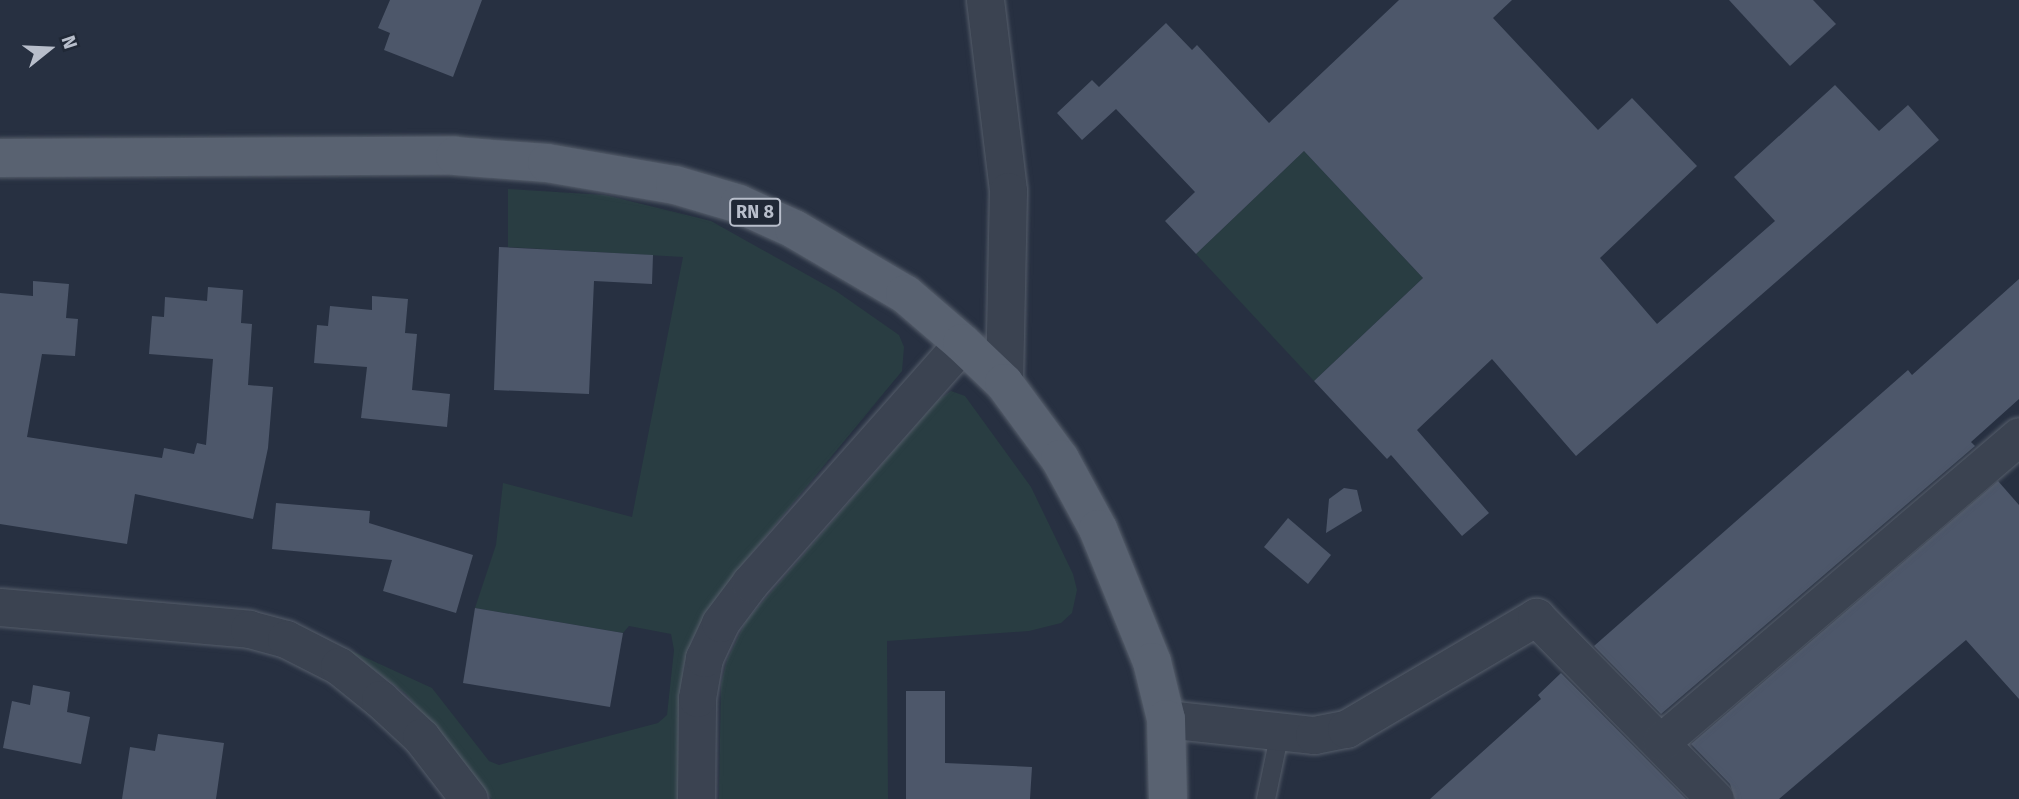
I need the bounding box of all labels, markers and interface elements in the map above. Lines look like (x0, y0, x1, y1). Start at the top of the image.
north arrow (14, 14, 84, 84)
text: N (57, 33, 82, 52)
road number: RN 8 (729, 197, 781, 226)

